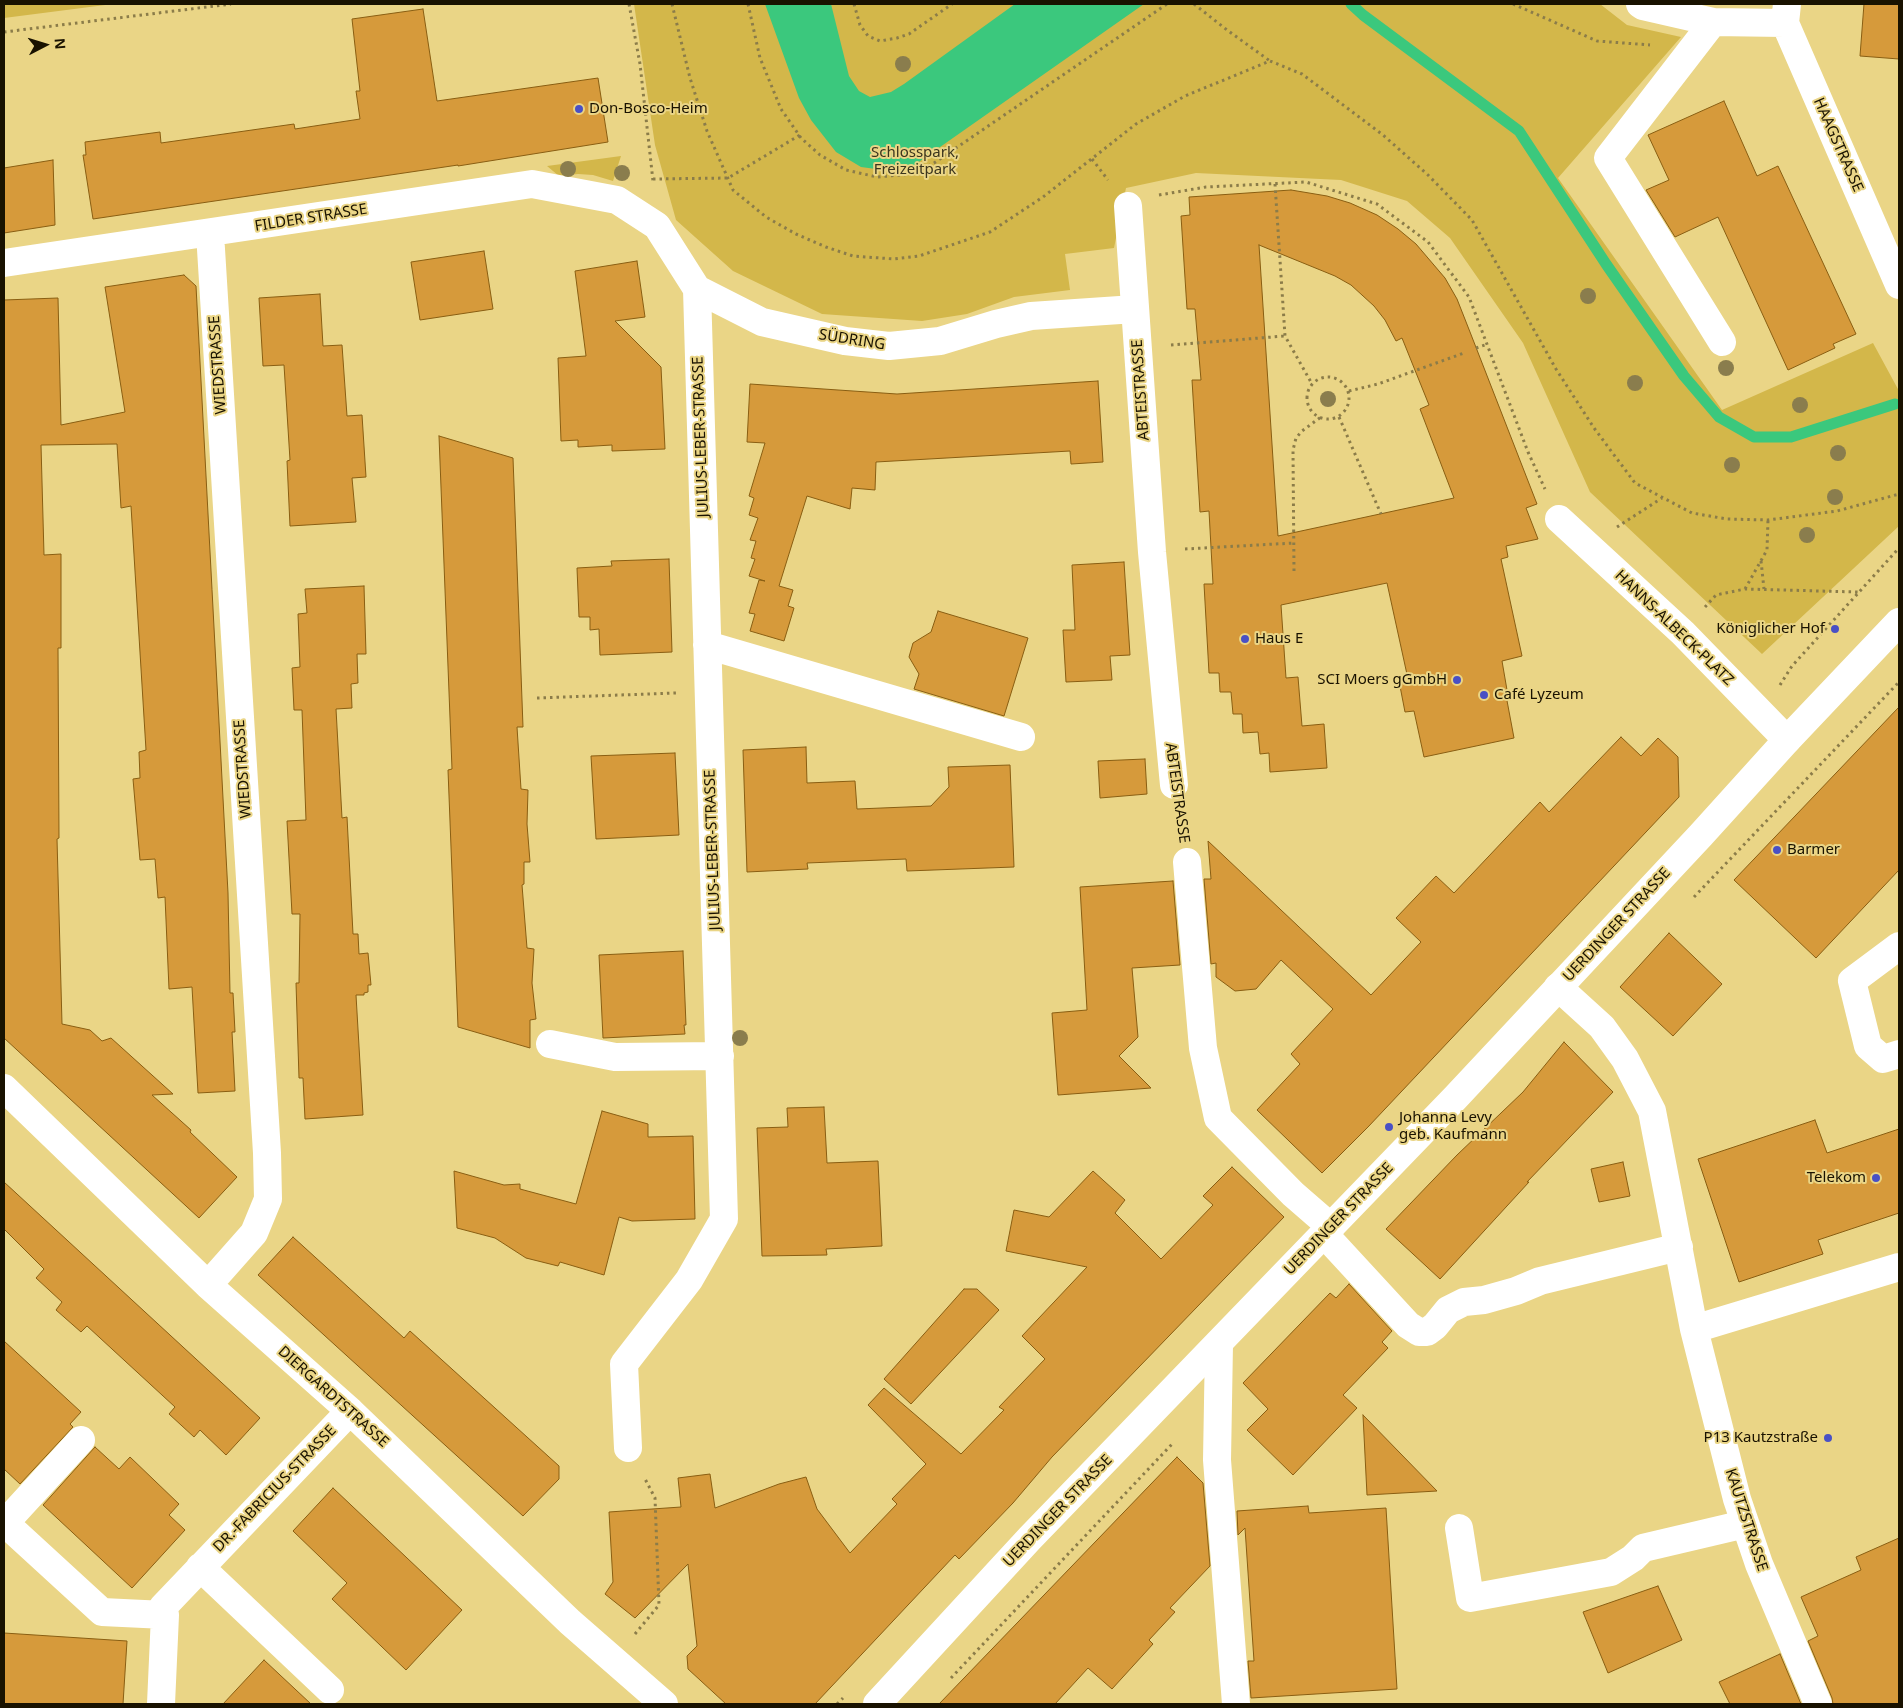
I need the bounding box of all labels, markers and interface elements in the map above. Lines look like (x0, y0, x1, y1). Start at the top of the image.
north arrow (20, 20, 70, 70)
text: N (50, 37, 70, 50)
street label: HAAGSTRASSE (1809, 95, 1867, 195)
place label: Don-Bosco-Heim (589, 100, 708, 118)
marker: Don-Bosco-Heim (573, 103, 585, 115)
park label: Schlosspark, Freizeitpark (871, 144, 959, 179)
street label: FILDER STRASSE (254, 200, 368, 236)
street label: WIEDSTRASSE (206, 315, 230, 415)
street label: SÜDRING (818, 326, 886, 354)
street label: ABTEISTRASSE (1128, 339, 1154, 441)
street label: JULIUS-LEBER-STRASSE (689, 356, 713, 518)
street label: HANNS-ALBECK-PLATZ (1611, 567, 1737, 689)
place label: Königlicher Hof (1716, 620, 1825, 638)
marker: Königlicher Hof (1829, 623, 1841, 635)
place label: Haus E (1255, 630, 1303, 648)
marker: Haus E (1239, 633, 1251, 645)
place label: SCI Moers gGmbH (1317, 671, 1447, 689)
marker: SCI Moers gGmbH (1451, 674, 1463, 686)
place label: Café Lyzeum (1494, 686, 1584, 704)
marker: Café Lyzeum (1478, 689, 1490, 701)
street label: WIEDSTRASSE (231, 719, 255, 819)
street label: ABTEISTRASSE (1161, 742, 1193, 844)
street label: JULIUS-LEBER-STRASSE (701, 769, 725, 931)
place label: Barmer (1787, 841, 1840, 859)
marker: Barmer (1771, 844, 1783, 856)
street label: UERDINGER STRASSE (1560, 864, 1674, 986)
place label: Johanna Levy geb. Kaufmann (1399, 1109, 1507, 1144)
marker: Johanna Levy geb. Kaufmann (1383, 1121, 1395, 1133)
street label: UERDINGER STRASSE (1281, 1159, 1397, 1279)
place label: Telekom (1807, 1169, 1866, 1187)
marker: Telekom (1870, 1172, 1882, 1184)
street label: DIERGARDTSTRASSE (274, 1343, 392, 1451)
street label: DR.-FABRICIUS-STRASSE (210, 1422, 340, 1556)
place label: P13 Kautzstraße (1704, 1429, 1818, 1447)
marker: P13 Kautzstraße (1822, 1432, 1834, 1444)
street label: UERDINGER STRASSE (1000, 1451, 1116, 1571)
street label: KAUTZSTRASSE (1721, 1466, 1771, 1574)

